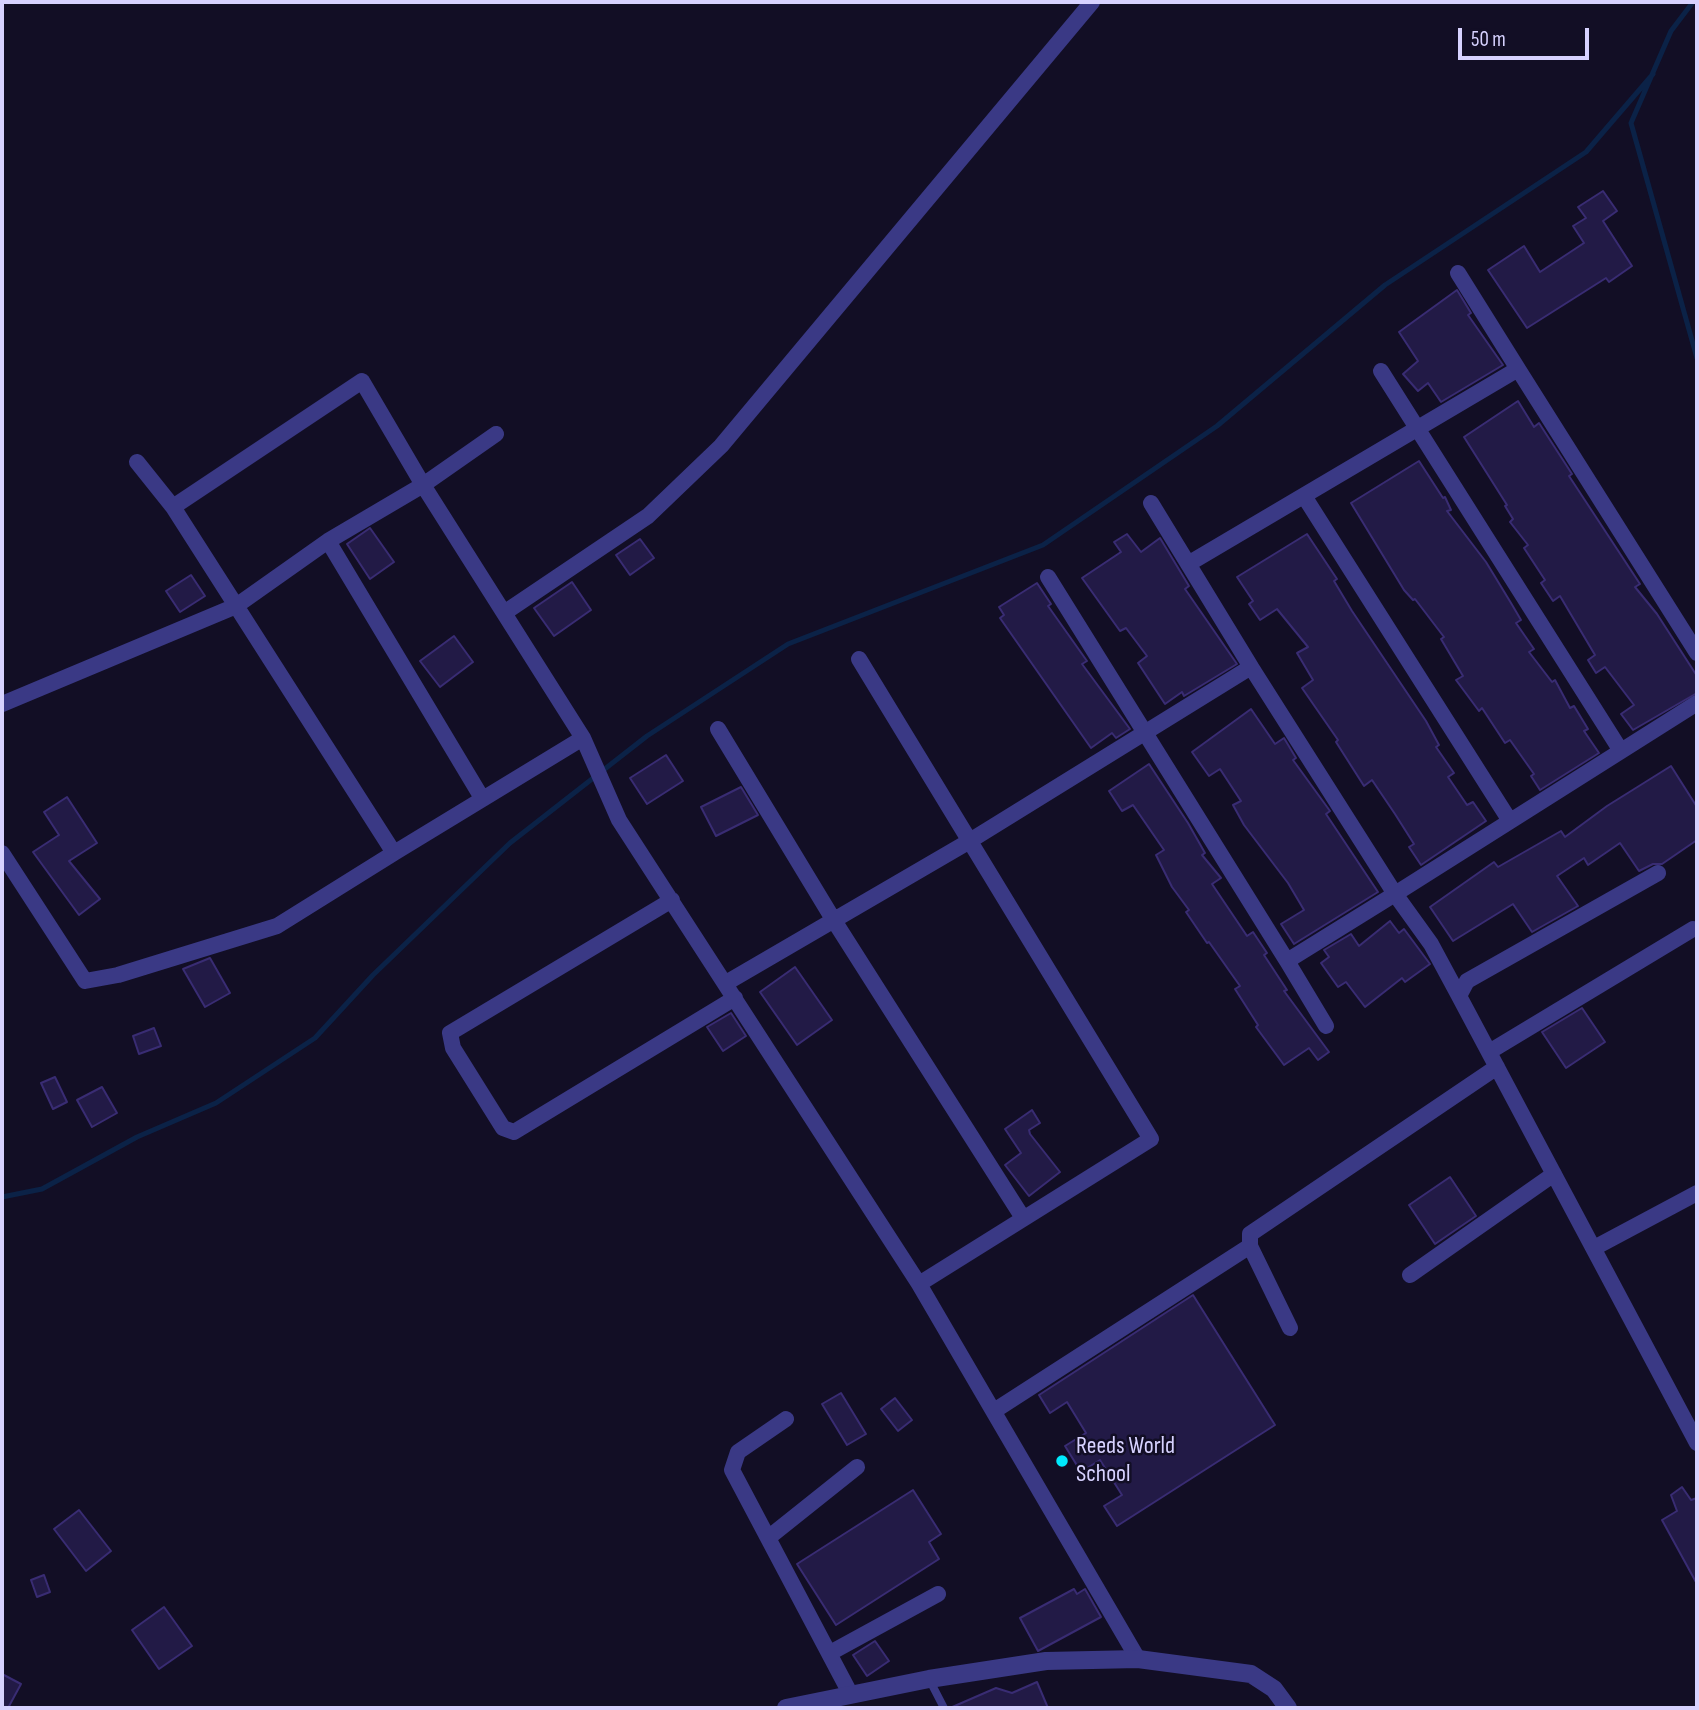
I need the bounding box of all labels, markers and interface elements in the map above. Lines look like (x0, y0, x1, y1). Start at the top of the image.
scale bar (1461, 14, 1592, 58)
text: 50 m (1471, 27, 1506, 52)
place label: Reeds World School (1076, 1433, 1175, 1489)
marker: Reeds World School (1054, 1453, 1070, 1469)

